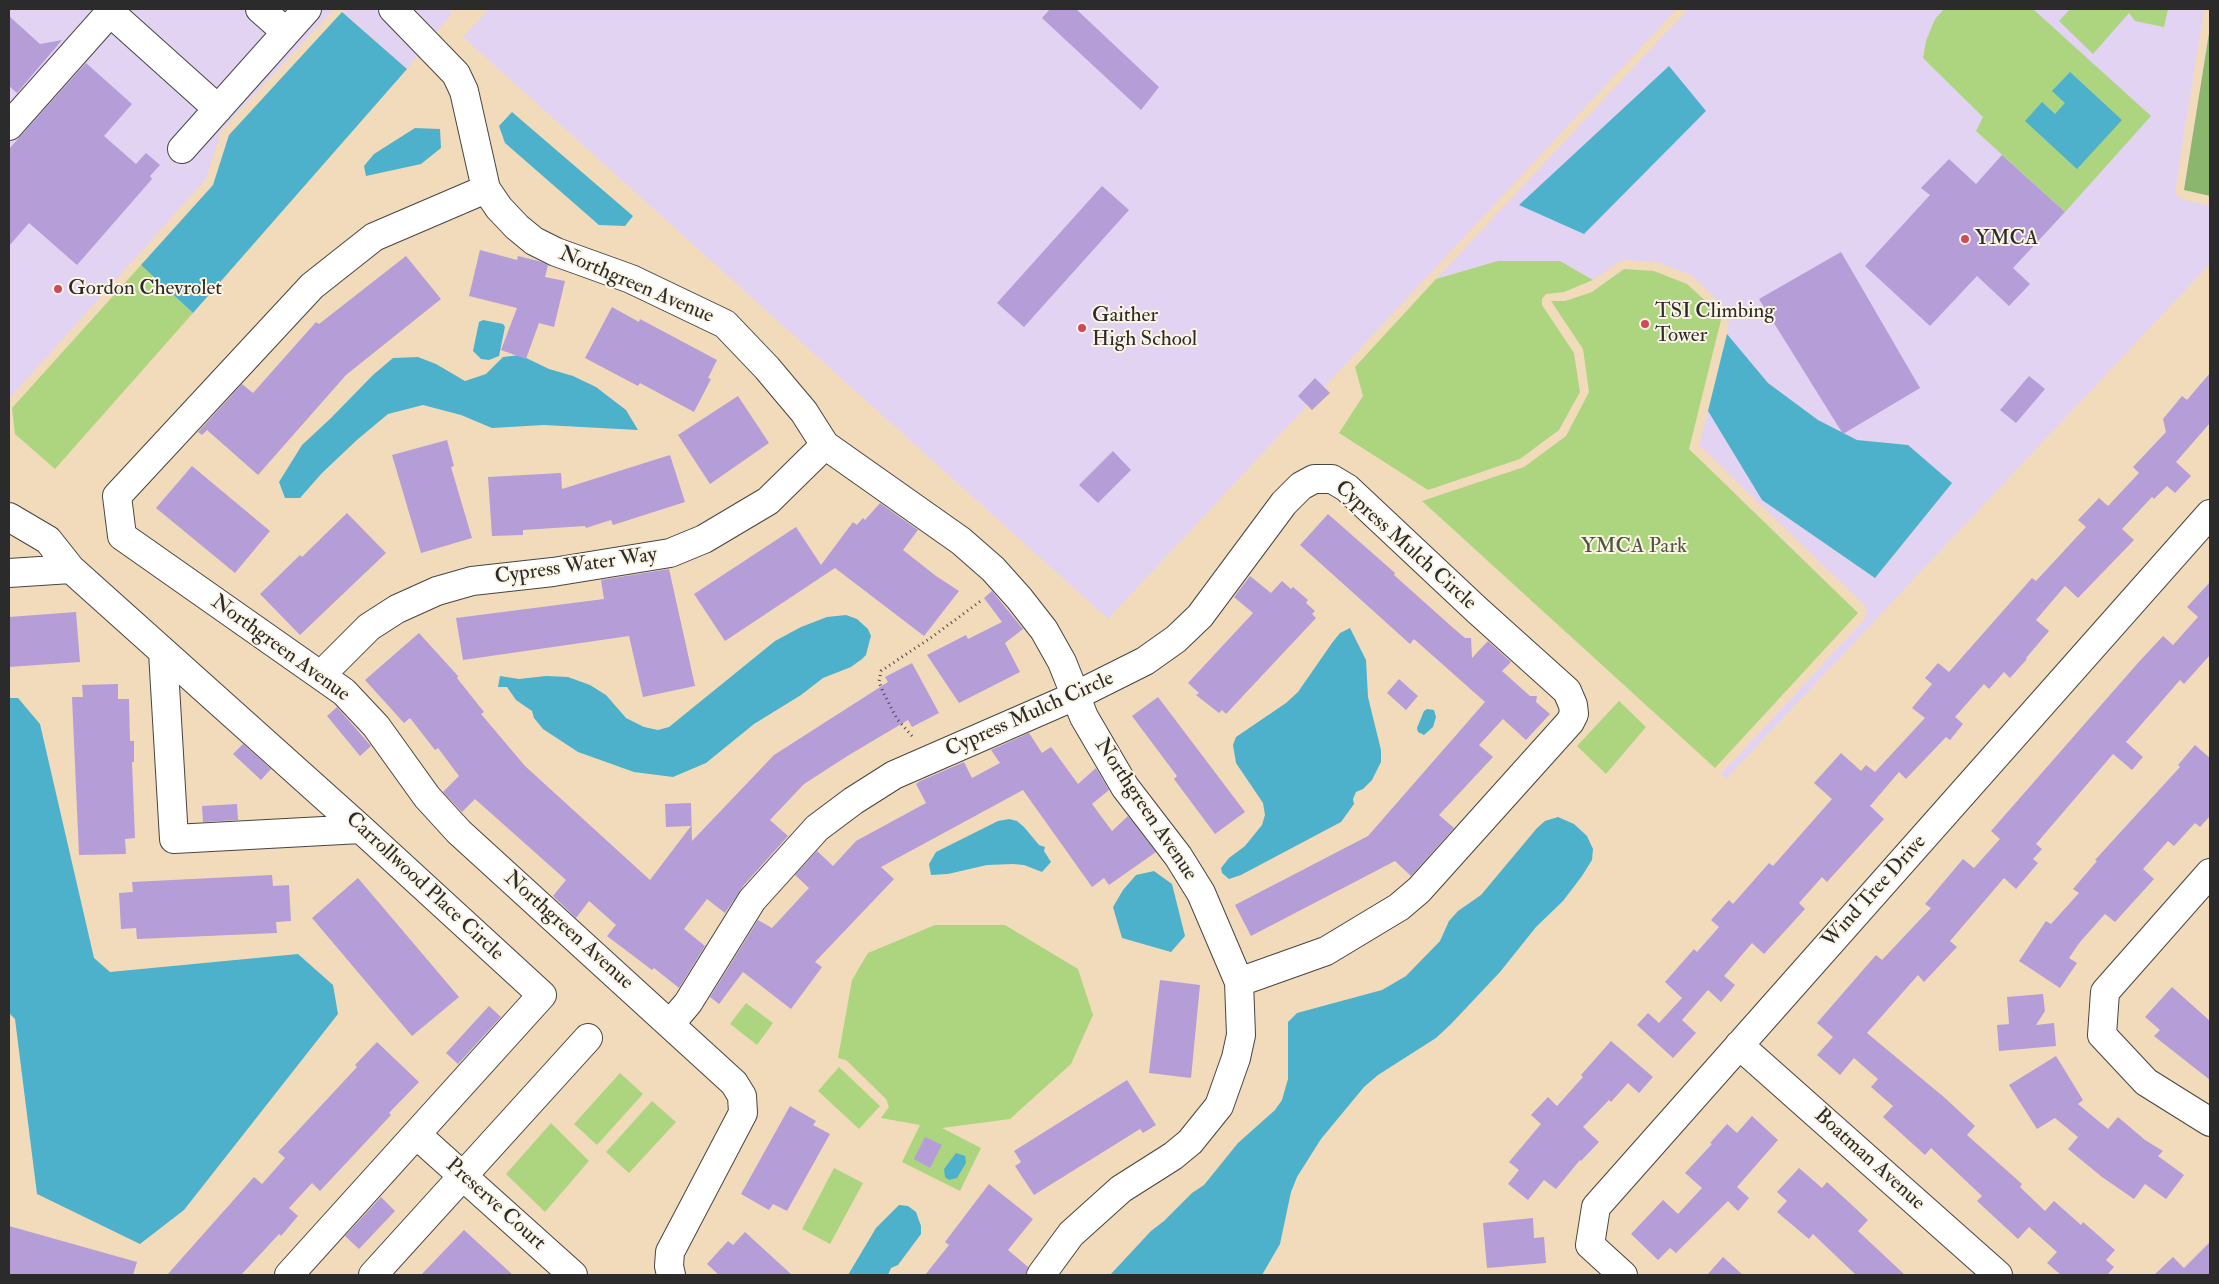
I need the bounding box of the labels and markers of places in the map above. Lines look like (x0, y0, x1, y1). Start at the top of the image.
place label: YMCA (1975, 226, 2038, 252)
marker: YMCA (1959, 233, 1971, 245)
place label: Gordon Chevrolet (68, 276, 222, 302)
marker: Gordon Chevrolet (52, 283, 64, 295)
place label: TSI Climbing Tower (1655, 299, 1775, 349)
place label: Gaither High School (1092, 303, 1197, 353)
marker: TSI Climbing Tower (1639, 318, 1651, 330)
marker: Gaither High School (1076, 322, 1088, 334)

